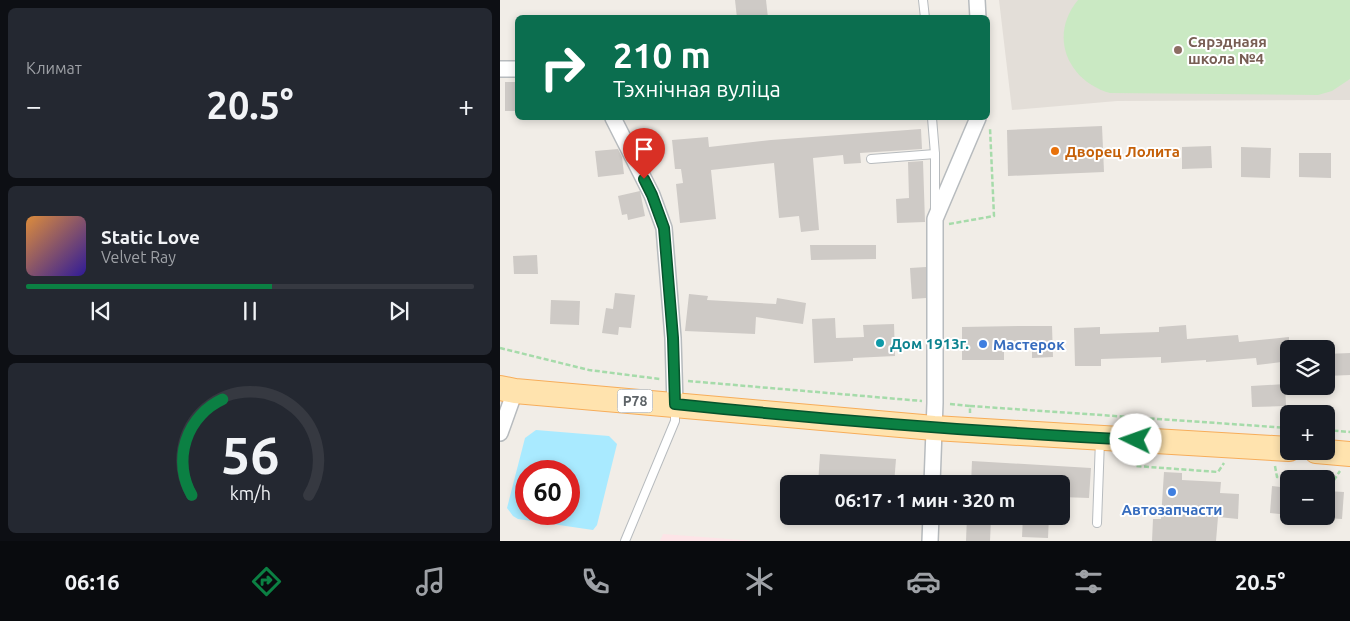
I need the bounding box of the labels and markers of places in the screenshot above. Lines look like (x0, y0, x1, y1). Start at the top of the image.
place label: Сярэднаяя школа №4 (1188, 33, 1267, 67)
marker: Сярэднаяя школа №4 (1172, 44, 1184, 56)
pin (623, 128, 665, 179)
place label: Дворец Лолита (1065, 143, 1180, 160)
marker: Дворец Лолита (1049, 145, 1061, 157)
place label: Дом 1913г. (890, 335, 969, 352)
place label: Мастерок (993, 336, 1065, 353)
marker: Дом 1913г. (874, 337, 886, 349)
marker: Мастерок (977, 338, 989, 350)
marker: Автозапчасти (1166, 486, 1178, 498)
place label: Автозапчасти (1122, 501, 1222, 518)

